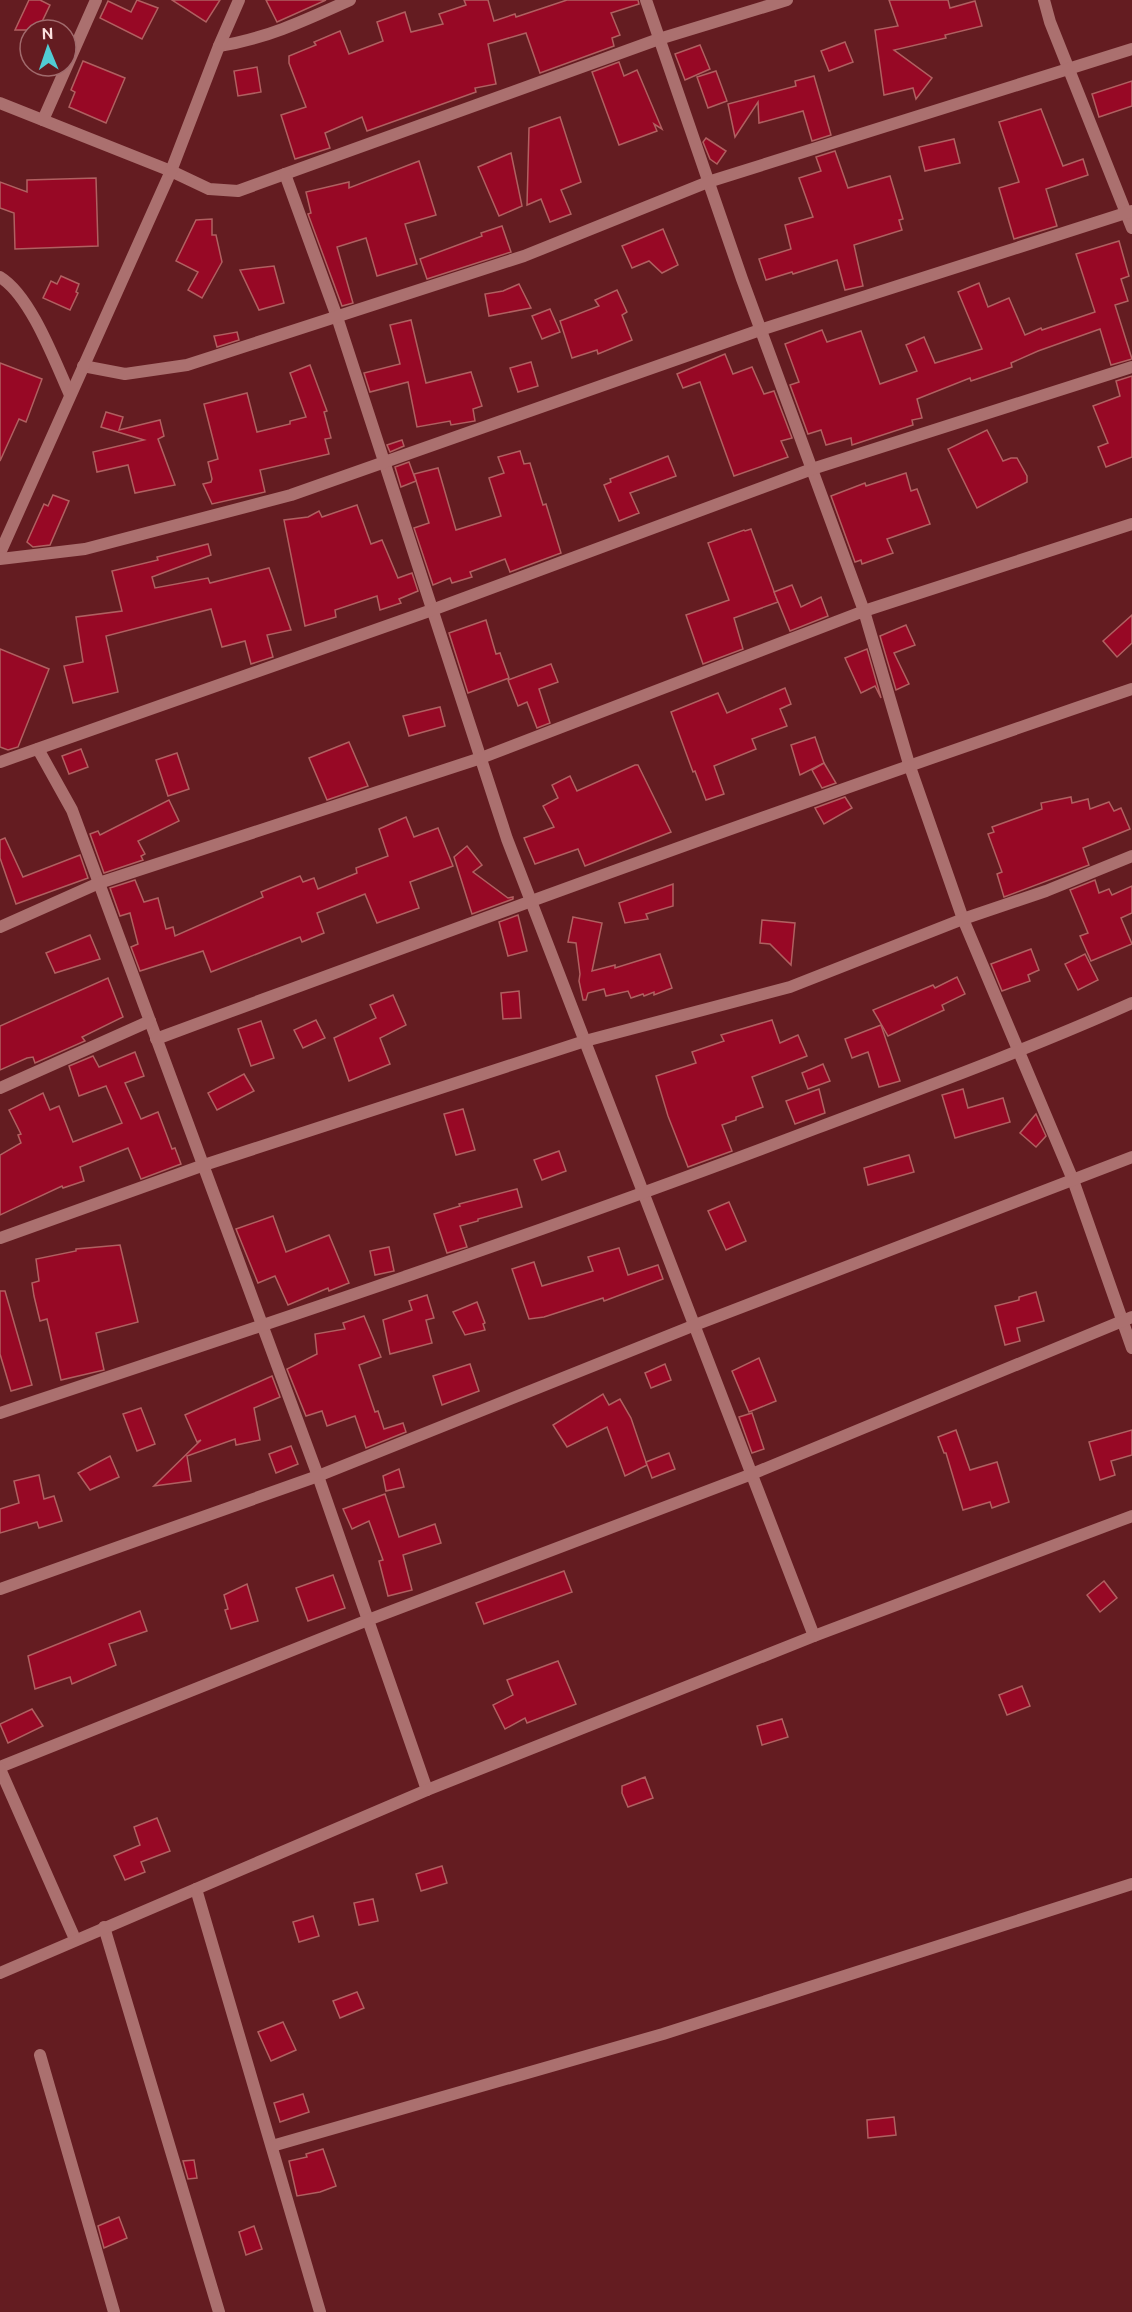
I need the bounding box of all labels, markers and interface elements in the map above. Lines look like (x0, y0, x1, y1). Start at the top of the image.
north arrow (18, 18, 78, 78)
text: N (41, 24, 54, 42)

